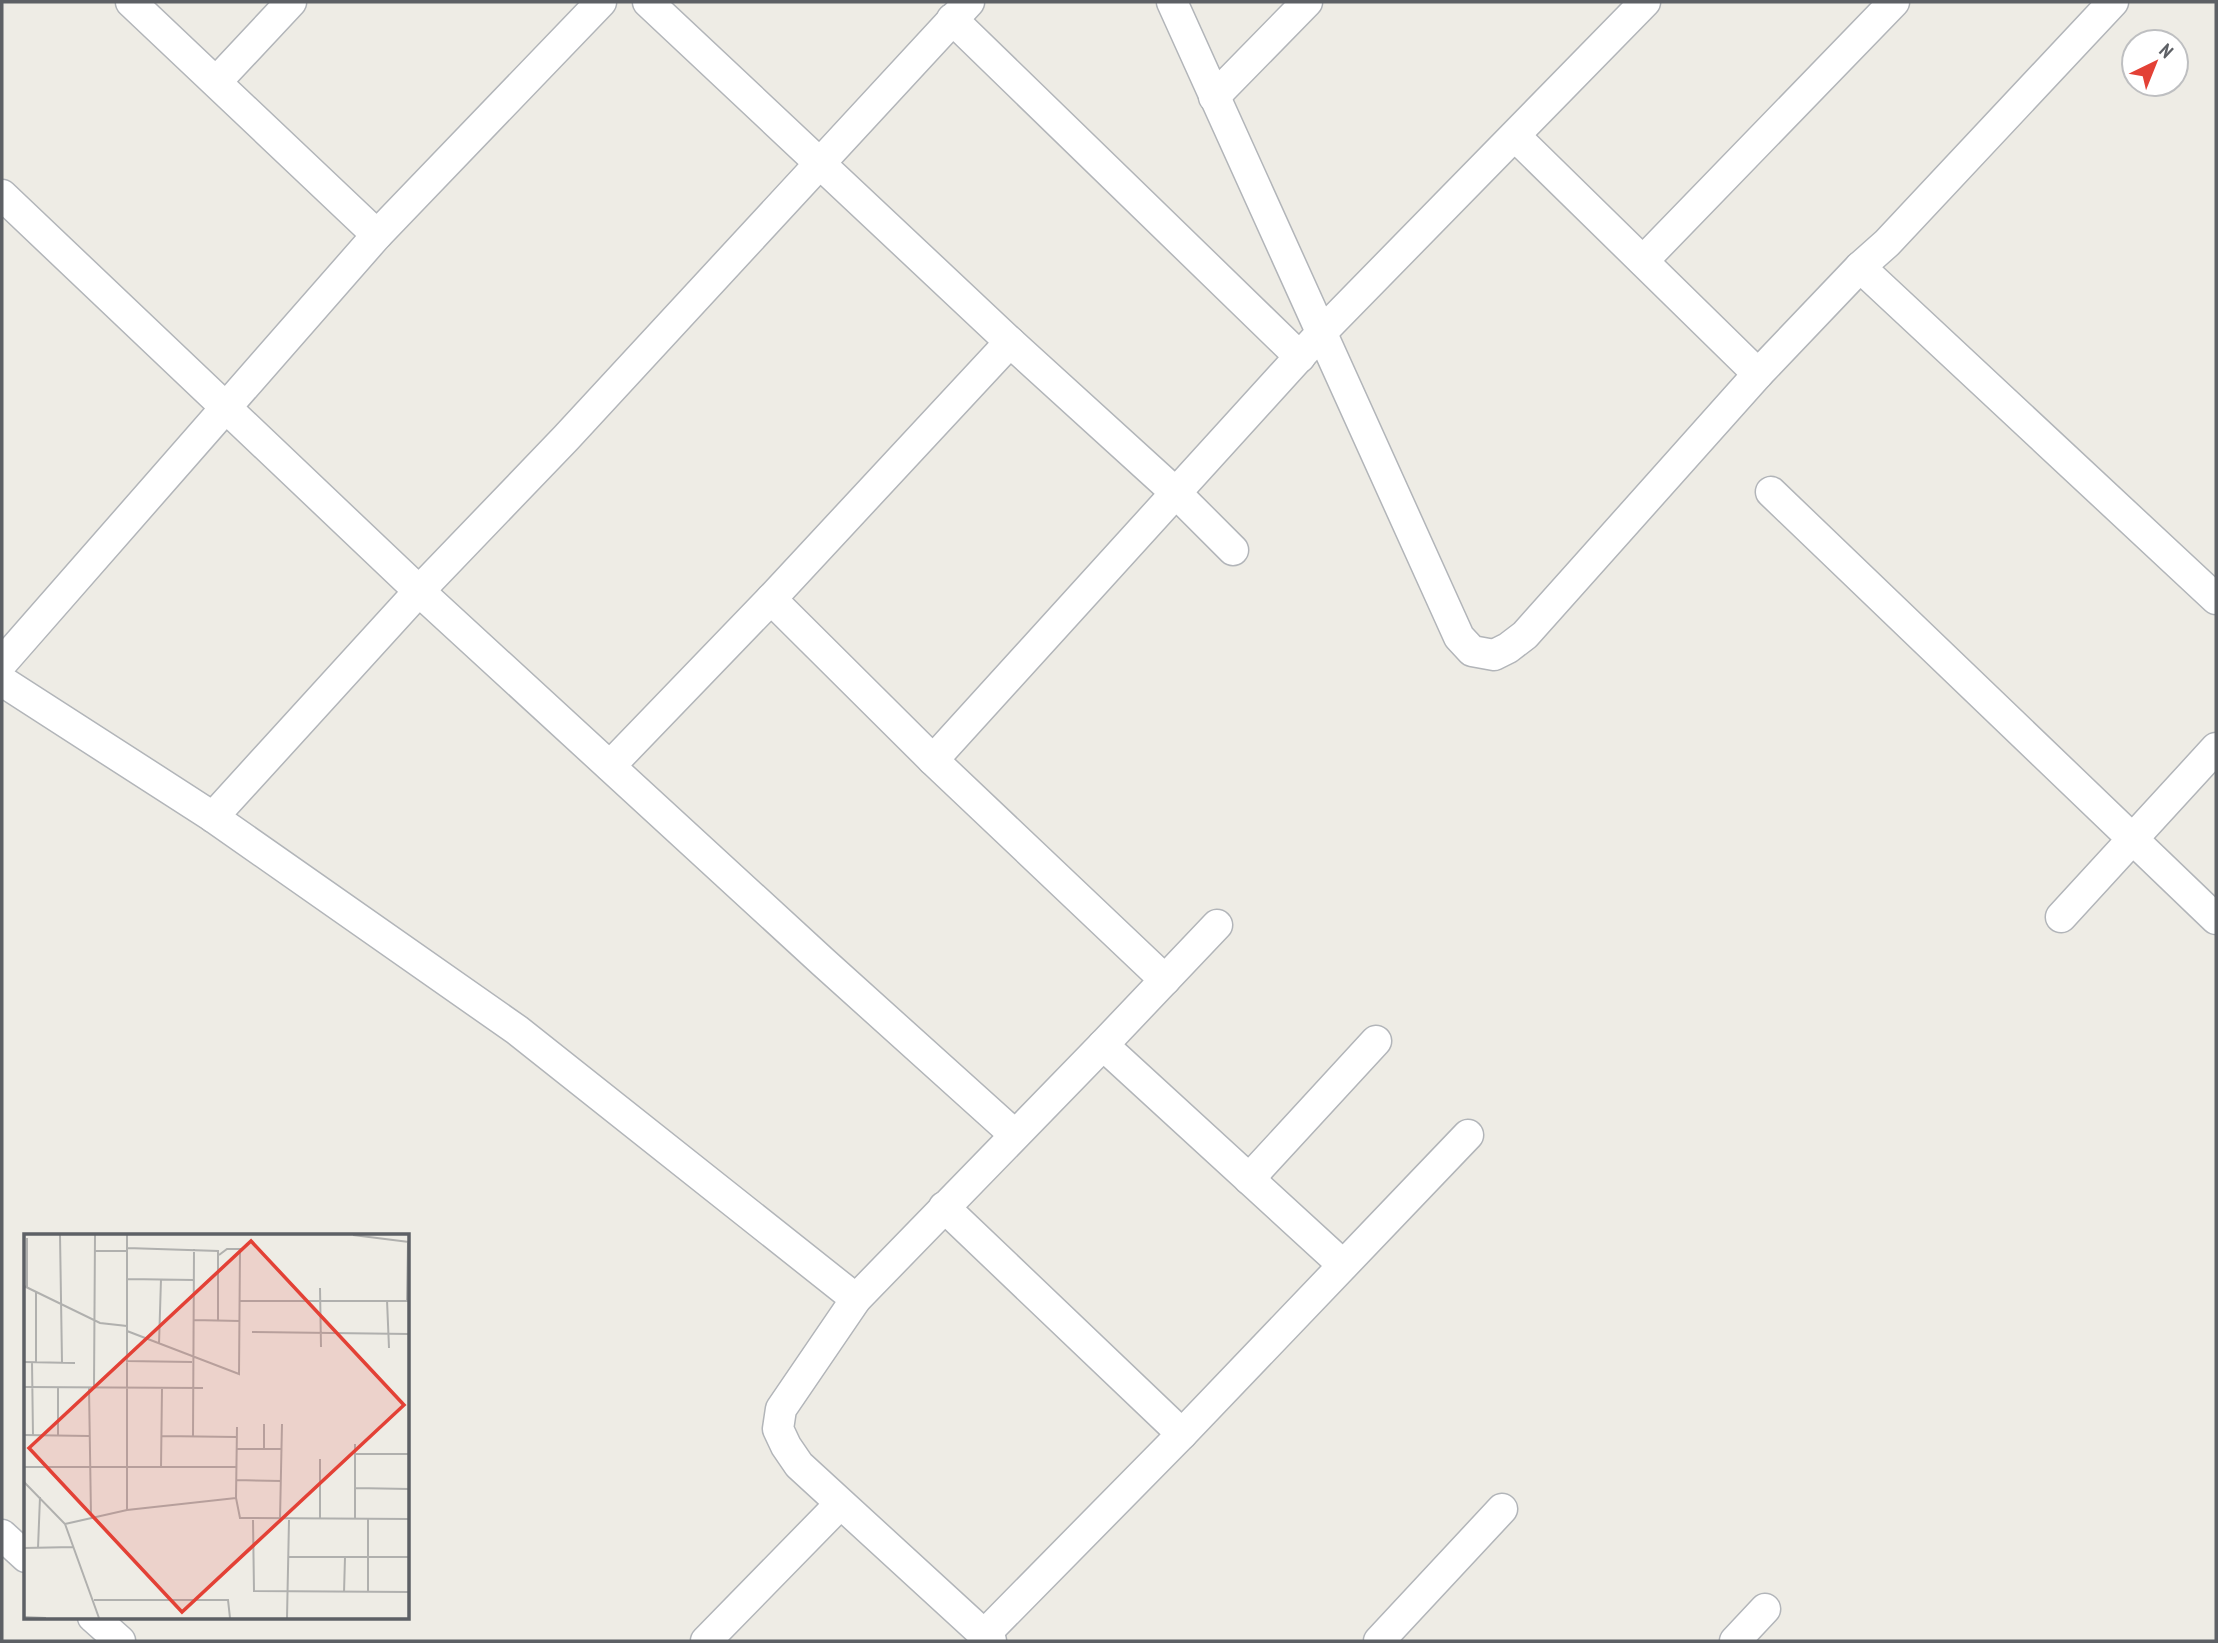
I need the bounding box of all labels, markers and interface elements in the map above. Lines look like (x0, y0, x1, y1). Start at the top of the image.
north arrow (2120, 28, 2190, 98)
text: N (2155, 38, 2179, 63)
inset map (24, 1234, 410, 1618)

